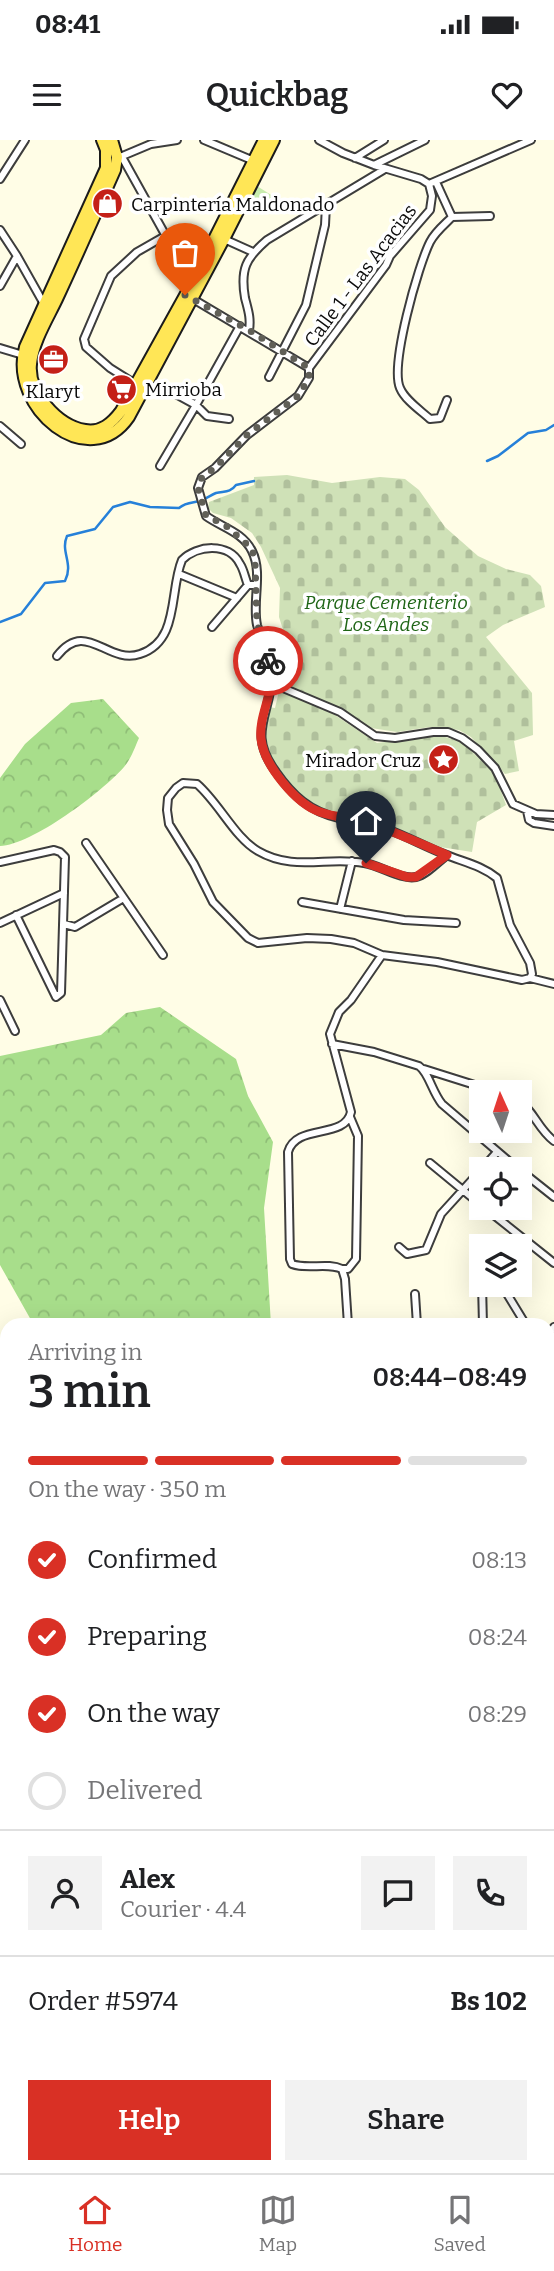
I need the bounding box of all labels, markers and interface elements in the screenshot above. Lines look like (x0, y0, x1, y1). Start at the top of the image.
text: 08:41 (35, 9, 100, 40)
icon: menu (28, 76, 66, 114)
text: Quickbag (206, 76, 348, 114)
icon: heart (488, 76, 526, 114)
shop icon: Carpintería Maldonado (91, 187, 125, 221)
place label: Carpintería Maldonado (131, 193, 335, 216)
street label: Calle 1 - Las Acacias (299, 200, 421, 351)
pin (155, 223, 215, 295)
icon: bag (166, 234, 204, 272)
office icon: Klaryt (36, 343, 70, 377)
supermarket icon: Mirrioba (105, 372, 139, 406)
place label: Mirrioba (145, 378, 222, 401)
place label: Klaryt (26, 380, 81, 403)
park label: Parque Cementerio Los Andes (304, 591, 468, 636)
courier (233, 626, 303, 696)
icon: bike (249, 642, 287, 680)
place icon: Mirador Cruz (427, 743, 461, 777)
place label: Mirador Cruz (305, 749, 421, 772)
pin (336, 791, 396, 863)
icon: home (347, 802, 385, 840)
north arrow (469, 1080, 532, 1143)
map controls (469, 1080, 532, 1297)
button: locate (469, 1157, 532, 1220)
button: layers (469, 1234, 532, 1297)
text: Arriving in (28, 1338, 142, 1366)
text: 08:44–08:49 (372, 1362, 527, 1393)
text: 3 min (28, 1364, 151, 1419)
text: On the way · 350 m (28, 1475, 226, 1503)
icon: check (28, 1541, 66, 1579)
text: Confirmed (87, 1544, 217, 1575)
text: 08:13 (471, 1546, 527, 1574)
icon: check (28, 1618, 66, 1656)
text: Preparing (87, 1621, 207, 1652)
text: 08:24 (468, 1623, 527, 1651)
icon: check (28, 1695, 66, 1733)
text: On the way (87, 1698, 220, 1729)
text: 08:29 (468, 1700, 527, 1728)
text: Delivered (87, 1775, 202, 1806)
button: person (28, 1856, 102, 1930)
button: chat (361, 1856, 435, 1930)
button: phone (453, 1856, 527, 1930)
text: Alex (120, 1864, 175, 1895)
text: Courier · 4.4 (120, 1895, 246, 1923)
text: Order #5974 (28, 1986, 178, 2017)
text: Bs 102 (450, 1986, 527, 2017)
button: Help (28, 2080, 271, 2160)
button: Share (285, 2080, 527, 2160)
tab: Home (68, 2191, 122, 2256)
tab: Map (259, 2191, 297, 2256)
tab: Saved (434, 2191, 486, 2256)

